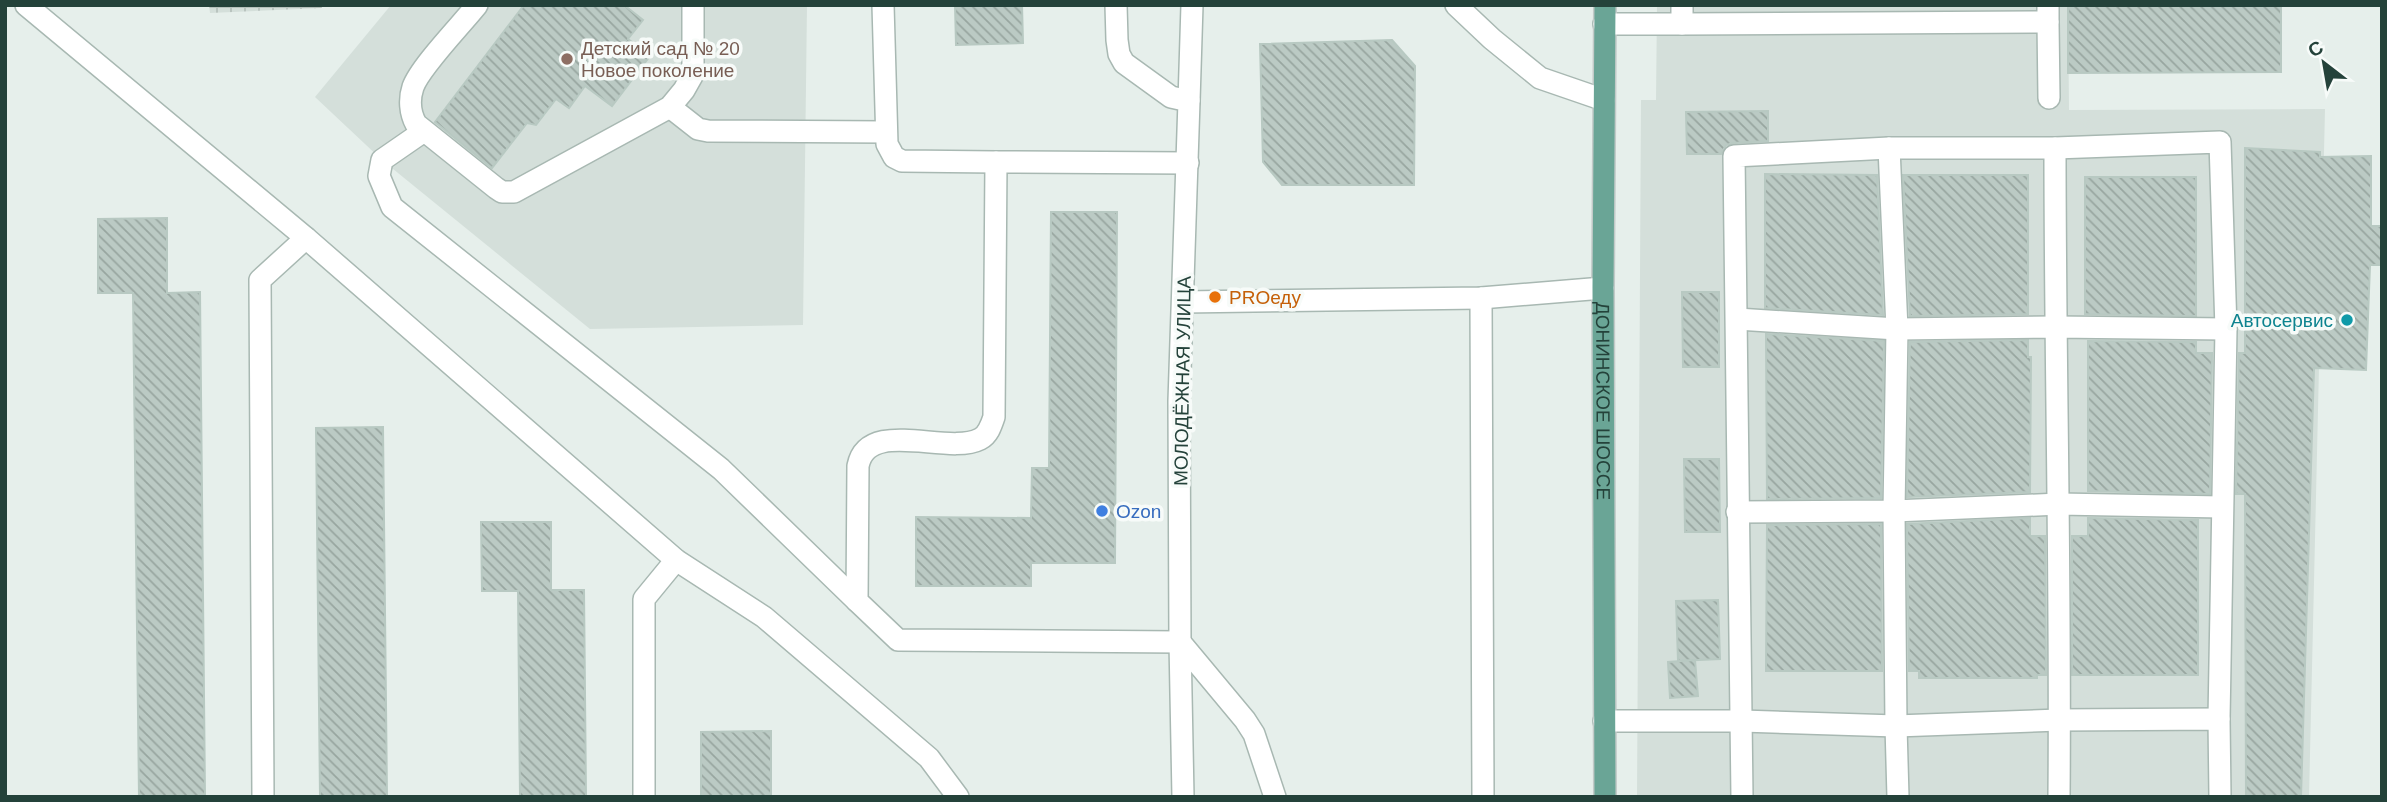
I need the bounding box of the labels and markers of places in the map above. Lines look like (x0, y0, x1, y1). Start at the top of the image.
place label: Детский сад № 20 Новое поколение (581, 38, 740, 81)
marker: Детский сад № 20 Новое поколение (559, 51, 575, 67)
place label: PROеду (1229, 287, 1301, 308)
marker: PROеду (1207, 289, 1223, 305)
place label: Автосервис (2231, 310, 2333, 331)
marker: Автосервис (2339, 312, 2355, 328)
place label: Ozon (1116, 501, 1161, 522)
marker: Ozon (1094, 503, 1110, 519)

